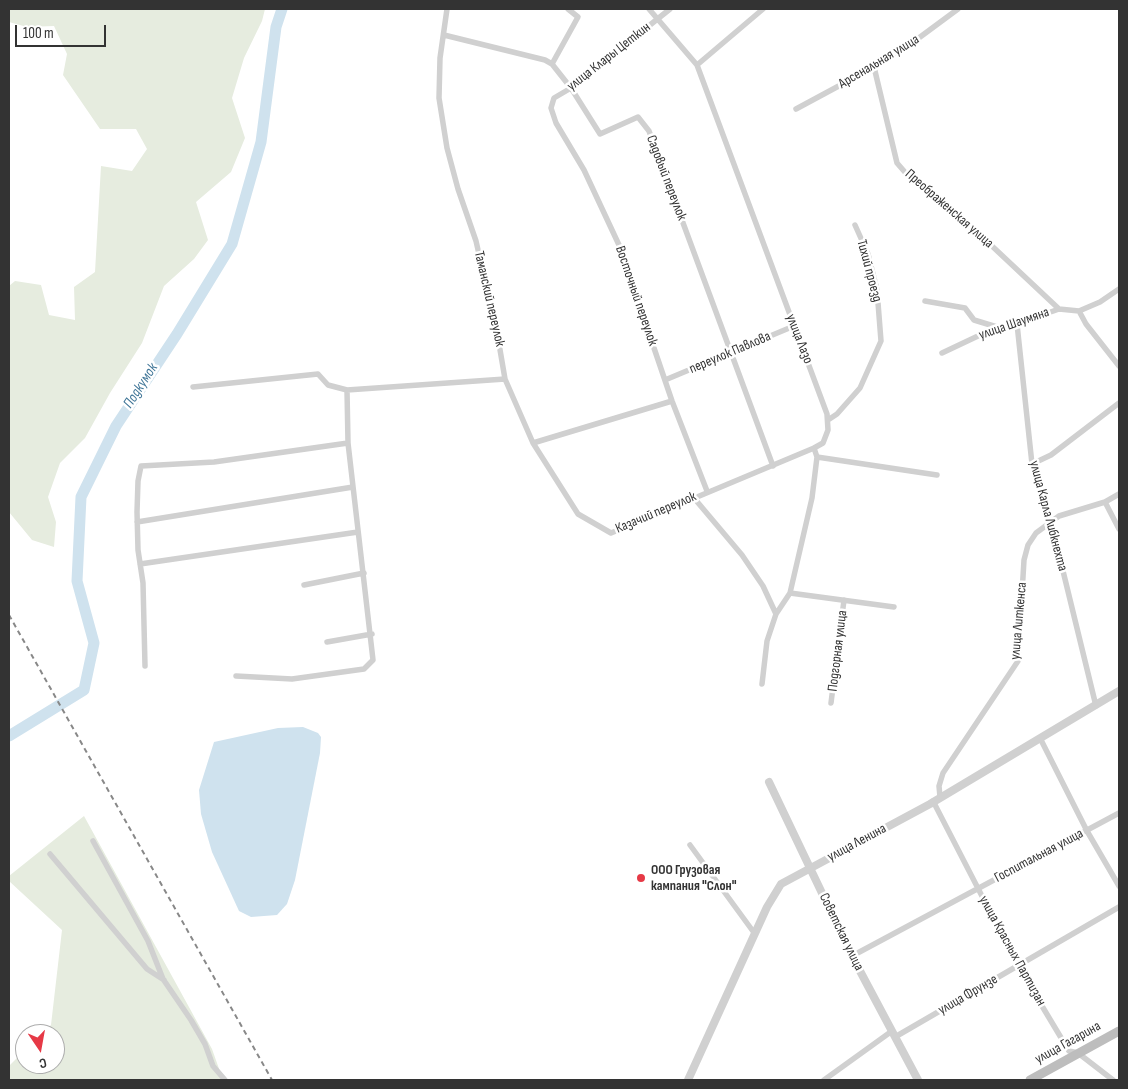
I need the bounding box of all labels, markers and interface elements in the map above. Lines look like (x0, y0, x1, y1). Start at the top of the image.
scale bar (18, 15, 109, 47)
street label: улица Клары Цеткин (564, 19, 654, 95)
text: 100 m (23, 24, 54, 43)
street label: Арсенальная улица (836, 31, 922, 93)
street label: Садовый переулок (642, 133, 690, 223)
street label: Преображенская улица (901, 166, 997, 252)
street label: Тихий проезд (853, 238, 885, 304)
street label: Восточный переулок (611, 244, 661, 348)
street label: Таманский переулок (470, 250, 508, 348)
street label: улица Шаумяна (977, 304, 1051, 344)
street label: улица Лазо (782, 312, 816, 366)
street label: переулок Павлова (687, 328, 773, 378)
water label: Подкумок (120, 360, 162, 412)
street label: улица Карла Либкнехта (1025, 459, 1071, 573)
street label: Казачий переулок (613, 488, 699, 538)
street label: улица Литкенса (1007, 582, 1031, 660)
street label: Подгорная улица (825, 609, 851, 693)
street label: улица Ленина (825, 821, 889, 865)
street label: Госпитальная улица (992, 826, 1086, 886)
place label: ООО Грузовая кампания "Слон" (651, 862, 736, 894)
marker: ООО Грузовая кампания "Слон" (635, 872, 647, 884)
street label: Советская улица (815, 890, 867, 974)
street label: улица Красных Партизан (975, 893, 1049, 1009)
street label: улица Фрунзе (935, 971, 1001, 1019)
street label: улица Гагарина (1032, 1018, 1104, 1068)
north arrow (15, 1024, 65, 1074)
text: С (38, 1054, 48, 1072)

